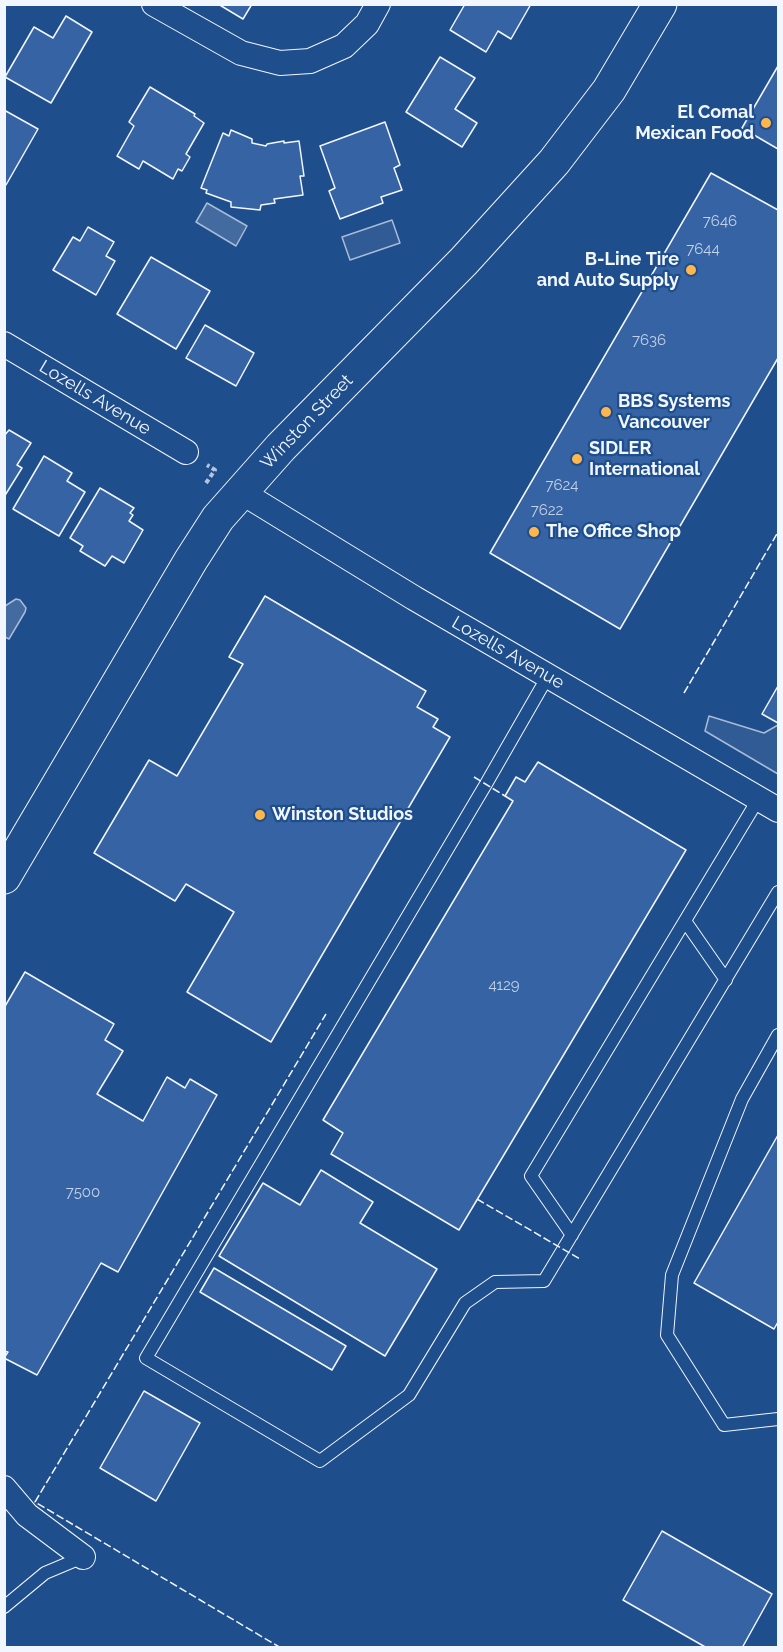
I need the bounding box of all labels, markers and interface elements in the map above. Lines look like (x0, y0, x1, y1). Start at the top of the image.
place label: El Comal Mexican Food (635, 102, 754, 144)
marker: El Comal Mexican Food (759, 116, 773, 130)
house number: 7646 (703, 212, 737, 230)
house number: 7644 (686, 240, 720, 258)
place label: B-Line Tire and Auto Supply (537, 249, 679, 292)
marker: B-Line Tire and Auto Supply (684, 263, 698, 277)
house number: 7636 (632, 331, 666, 349)
street label: Lozells Avenue (35, 356, 155, 440)
street label: Winston Street (256, 370, 358, 474)
place label: BBS Systems Vancouver (618, 391, 730, 434)
marker: BBS Systems Vancouver (599, 405, 613, 419)
place label: SIDLER International (589, 438, 700, 480)
marker: SIDLER International (570, 452, 584, 466)
house number: 7624 (545, 476, 579, 494)
house number: 7622 (531, 501, 563, 519)
place label: The Office Shop (546, 521, 681, 543)
marker: The Office Shop (527, 525, 541, 539)
street label: Lozells Avenue (448, 612, 568, 694)
place label: Winston Studios (272, 804, 413, 826)
marker: Winston Studios (253, 808, 267, 822)
house number: 4129 (488, 976, 520, 994)
house number: 7500 (66, 1183, 100, 1201)

